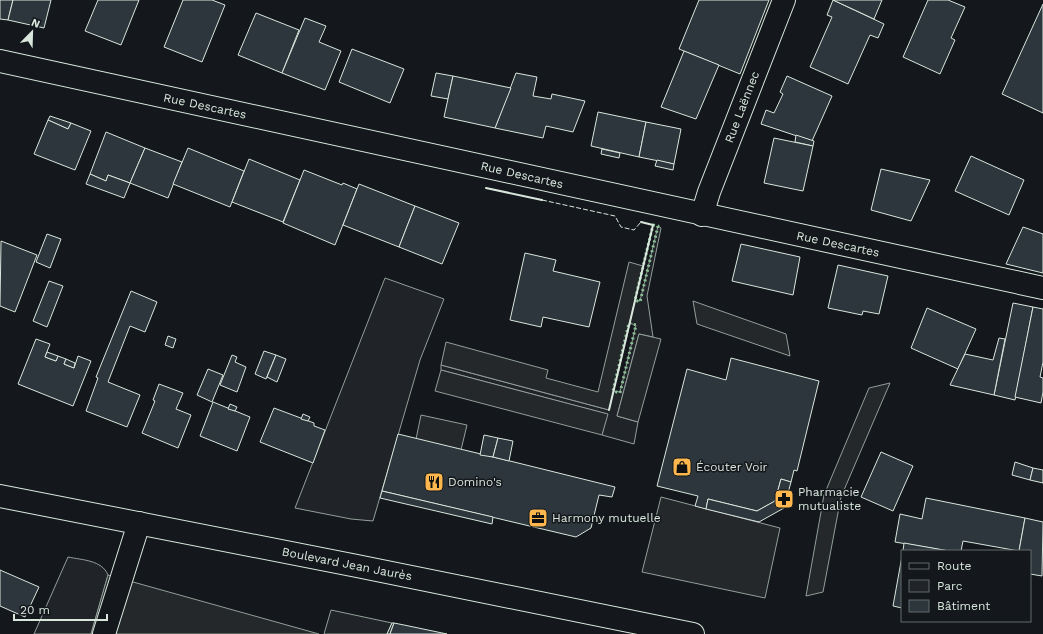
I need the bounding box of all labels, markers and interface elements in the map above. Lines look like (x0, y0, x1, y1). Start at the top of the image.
north arrow (12, 12, 52, 52)
text: N (29, 16, 42, 31)
street label: Rue Laënnec (722, 69, 762, 145)
street label: Rue Descartes (162, 90, 248, 122)
street label: Rue Descartes (479, 159, 565, 191)
street label: Rue Descartes (795, 228, 881, 260)
shop icon: Écouter Voir (671, 456, 693, 478)
place label: Écouter Voir (696, 460, 768, 474)
restaurant icon: Domino's (423, 471, 445, 493)
place label: Domino's (448, 475, 502, 489)
place label: Pharmacie mutualiste (798, 485, 861, 513)
pharmacy icon: Pharmacie mutualiste (773, 488, 795, 510)
office icon: Harmony mutuelle (527, 507, 549, 529)
place label: Harmony mutuelle (552, 511, 661, 525)
street label: Boulevard Jean Jaurès (281, 545, 413, 583)
legend (901, 550, 1031, 622)
text: Route (937, 559, 971, 573)
text: Parc (937, 579, 963, 593)
scale bar (14, 596, 107, 622)
text: Bâtiment (937, 599, 990, 613)
text: 20 m (20, 603, 50, 617)

